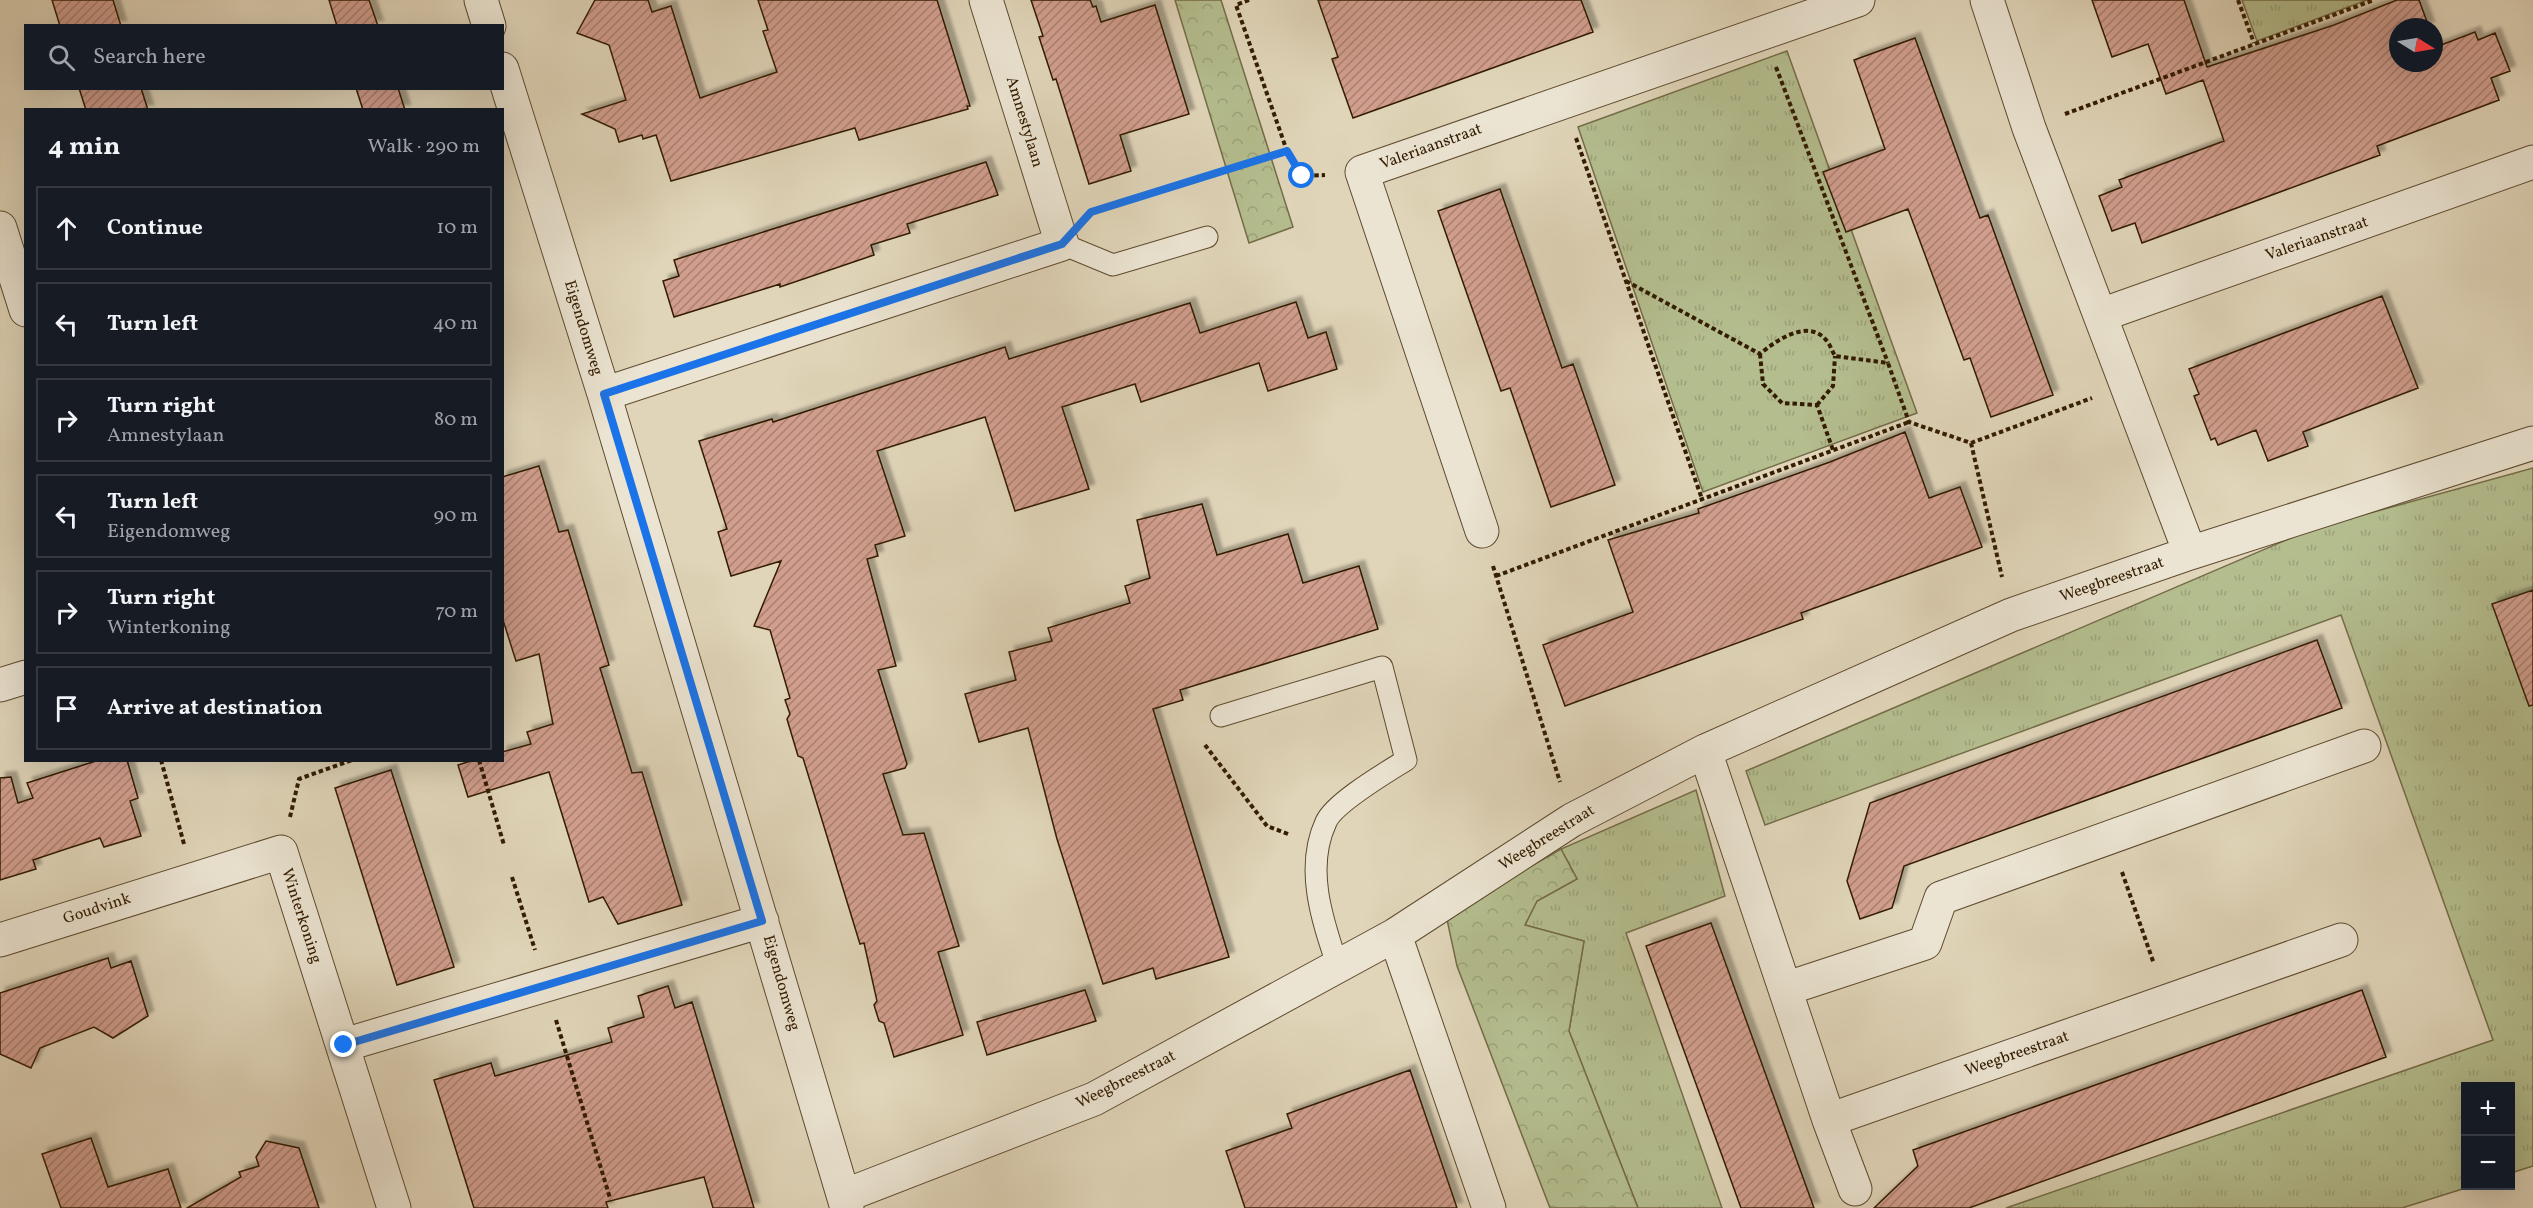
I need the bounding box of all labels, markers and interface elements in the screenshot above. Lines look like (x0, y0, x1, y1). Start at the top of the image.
north arrow (2389, 18, 2443, 72)
search box (24, 24, 504, 90)
icon: search (45, 41, 78, 74)
text: Search here (93, 42, 206, 73)
street label: Amnestylaan (1000, 74, 1048, 170)
street label: Valeriaanstraat (1377, 118, 1486, 176)
text: 4 min (48, 129, 120, 165)
text: Walk · 290 m (368, 133, 480, 161)
route start (1288, 162, 1314, 188)
street label: Valeriaanstraat (2263, 211, 2372, 267)
icon: ahead (50, 212, 83, 245)
text: Continue (107, 213, 203, 244)
text: 10 m (437, 214, 478, 242)
street label: Eigendomweg (558, 278, 608, 378)
icon: left (50, 308, 83, 341)
text: Turn left (107, 309, 198, 340)
text: 40 m (433, 310, 478, 338)
text: Turn right (107, 391, 215, 422)
icon: right (50, 404, 83, 437)
text: 80 m (434, 406, 478, 434)
text: Amnestylaan (107, 422, 224, 450)
text: Turn left (107, 487, 198, 518)
icon: left (50, 500, 83, 533)
text: 90 m (434, 502, 478, 530)
text: Eigendomweg (107, 518, 230, 546)
street label: Weegbreestraat (2057, 552, 2168, 608)
text: Turn right (107, 583, 215, 614)
icon: right (50, 596, 83, 629)
text: 70 m (435, 598, 478, 626)
text: Winterkoning (107, 614, 230, 642)
icon: arrive (50, 692, 83, 725)
text: Arrive at destination (107, 693, 323, 724)
street label: Weegbreestraat (1495, 800, 1599, 876)
street label: Winterkoning (275, 866, 327, 966)
street label: Goudvink (60, 888, 134, 930)
street label: Eigendomweg (757, 932, 805, 1034)
street label: Weegbreestraat (1962, 1026, 2073, 1082)
route end (330, 1031, 356, 1057)
street label: Weegbreestraat (1072, 1045, 1180, 1115)
map controls (2461, 1082, 2515, 1190)
button: + (2461, 1082, 2515, 1136)
button: − (2461, 1136, 2515, 1190)

